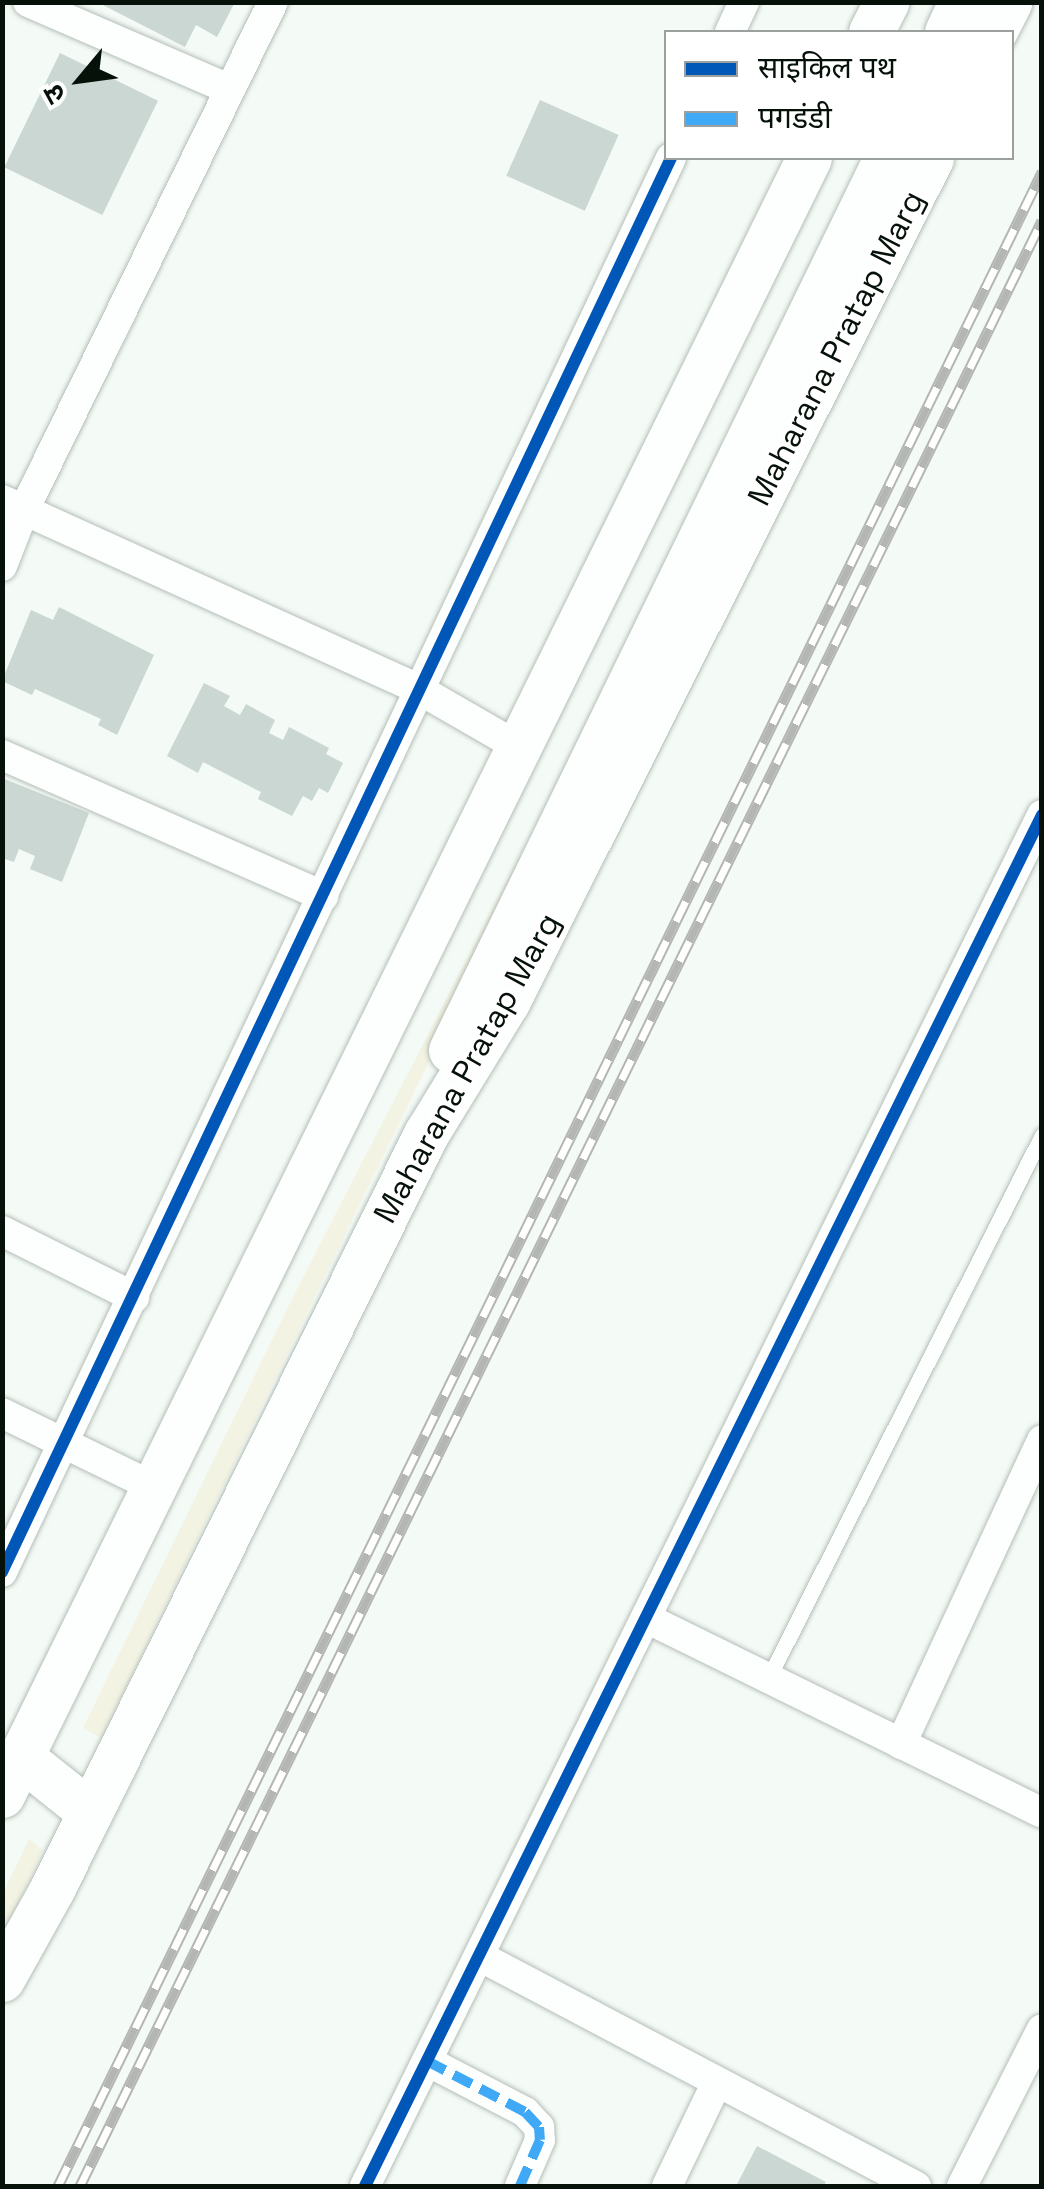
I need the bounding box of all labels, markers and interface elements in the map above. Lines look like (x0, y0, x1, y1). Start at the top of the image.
north arrow (30, 30, 130, 130)
legend (664, 30, 1014, 160)
text: साइकिल पथ (758, 48, 896, 87)
text: उ (34, 79, 73, 110)
text: पगडंडी (758, 98, 832, 137)
street label: Maharana Pratap Marg (740, 184, 932, 512)
street label: Maharana Pratap Marg (366, 906, 568, 1230)

